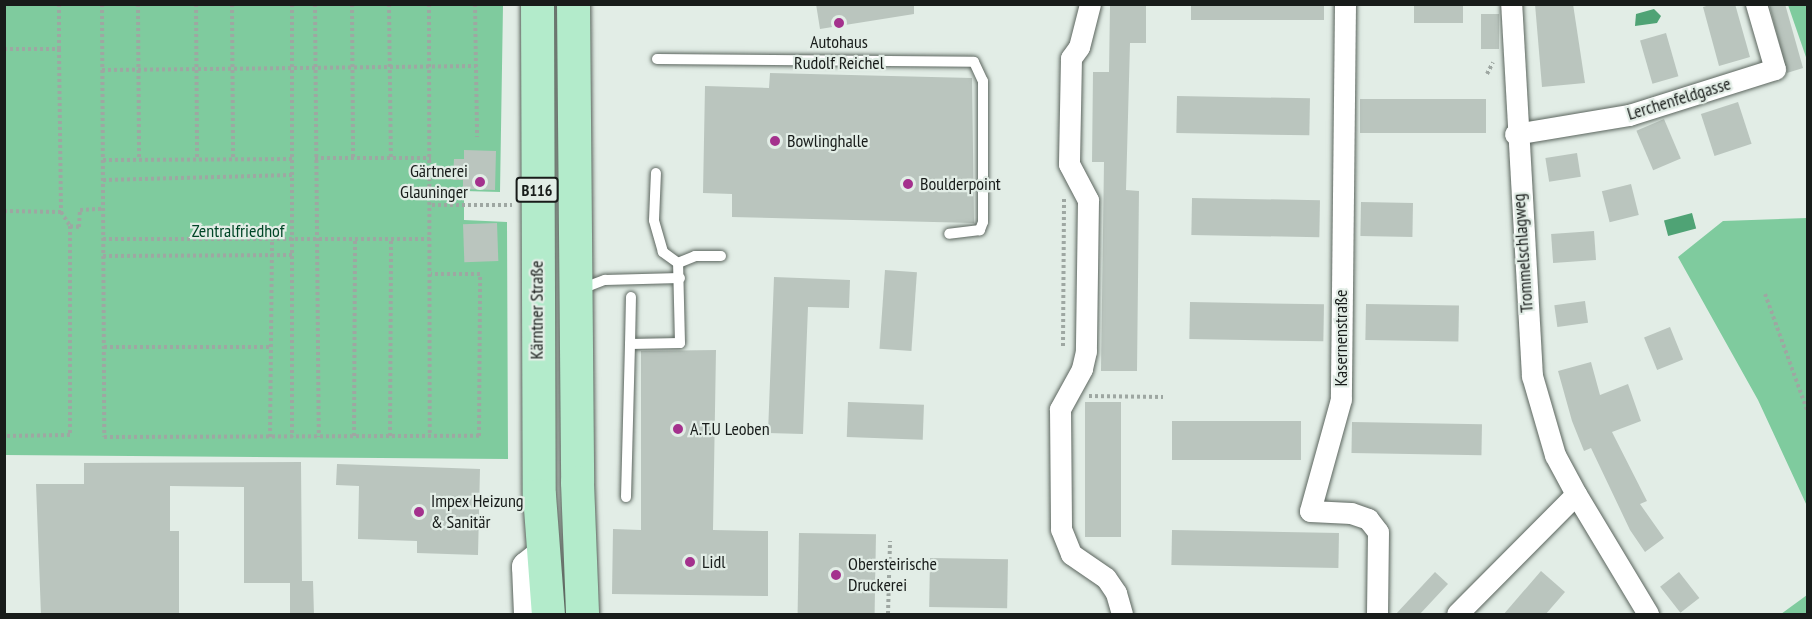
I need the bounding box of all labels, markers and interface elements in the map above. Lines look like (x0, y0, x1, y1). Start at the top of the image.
marker: Autohaus Rudolf Reichel (832, 16, 846, 30)
place label: Autohaus Rudolf Reichel (794, 32, 884, 74)
street label: Lerchenfeldgasse (1625, 73, 1733, 125)
place label: Bowlinghalle (787, 130, 868, 152)
marker: Bowlinghalle (768, 134, 782, 148)
place label: Gärtnerei Glauninger (400, 161, 468, 204)
place label: Boulderpoint (920, 173, 1001, 195)
marker: Gärtnerei Glauninger (473, 175, 487, 189)
road number: B116 (514, 177, 560, 203)
marker: Boulderpoint (901, 177, 915, 191)
street label: Trommelschlagweg (1508, 193, 1538, 313)
park label: Zentralfriedhof (192, 220, 284, 242)
street label: Kärntner Straße (526, 261, 548, 359)
street label: Kasernenstraße (1330, 290, 1352, 386)
place label: A.T.U Leoben (690, 418, 770, 440)
marker: A.T.U Leoben (671, 422, 685, 436)
place label: Impex Heizung & Sanitär (431, 491, 524, 534)
marker: Impex Heizung & Sanitär (412, 505, 426, 519)
place label: Lidl (702, 551, 725, 573)
place label: Obersteirische Druckerei (848, 554, 937, 596)
marker: Lidl (683, 555, 697, 569)
marker: Obersteirische Druckerei (829, 568, 843, 582)

